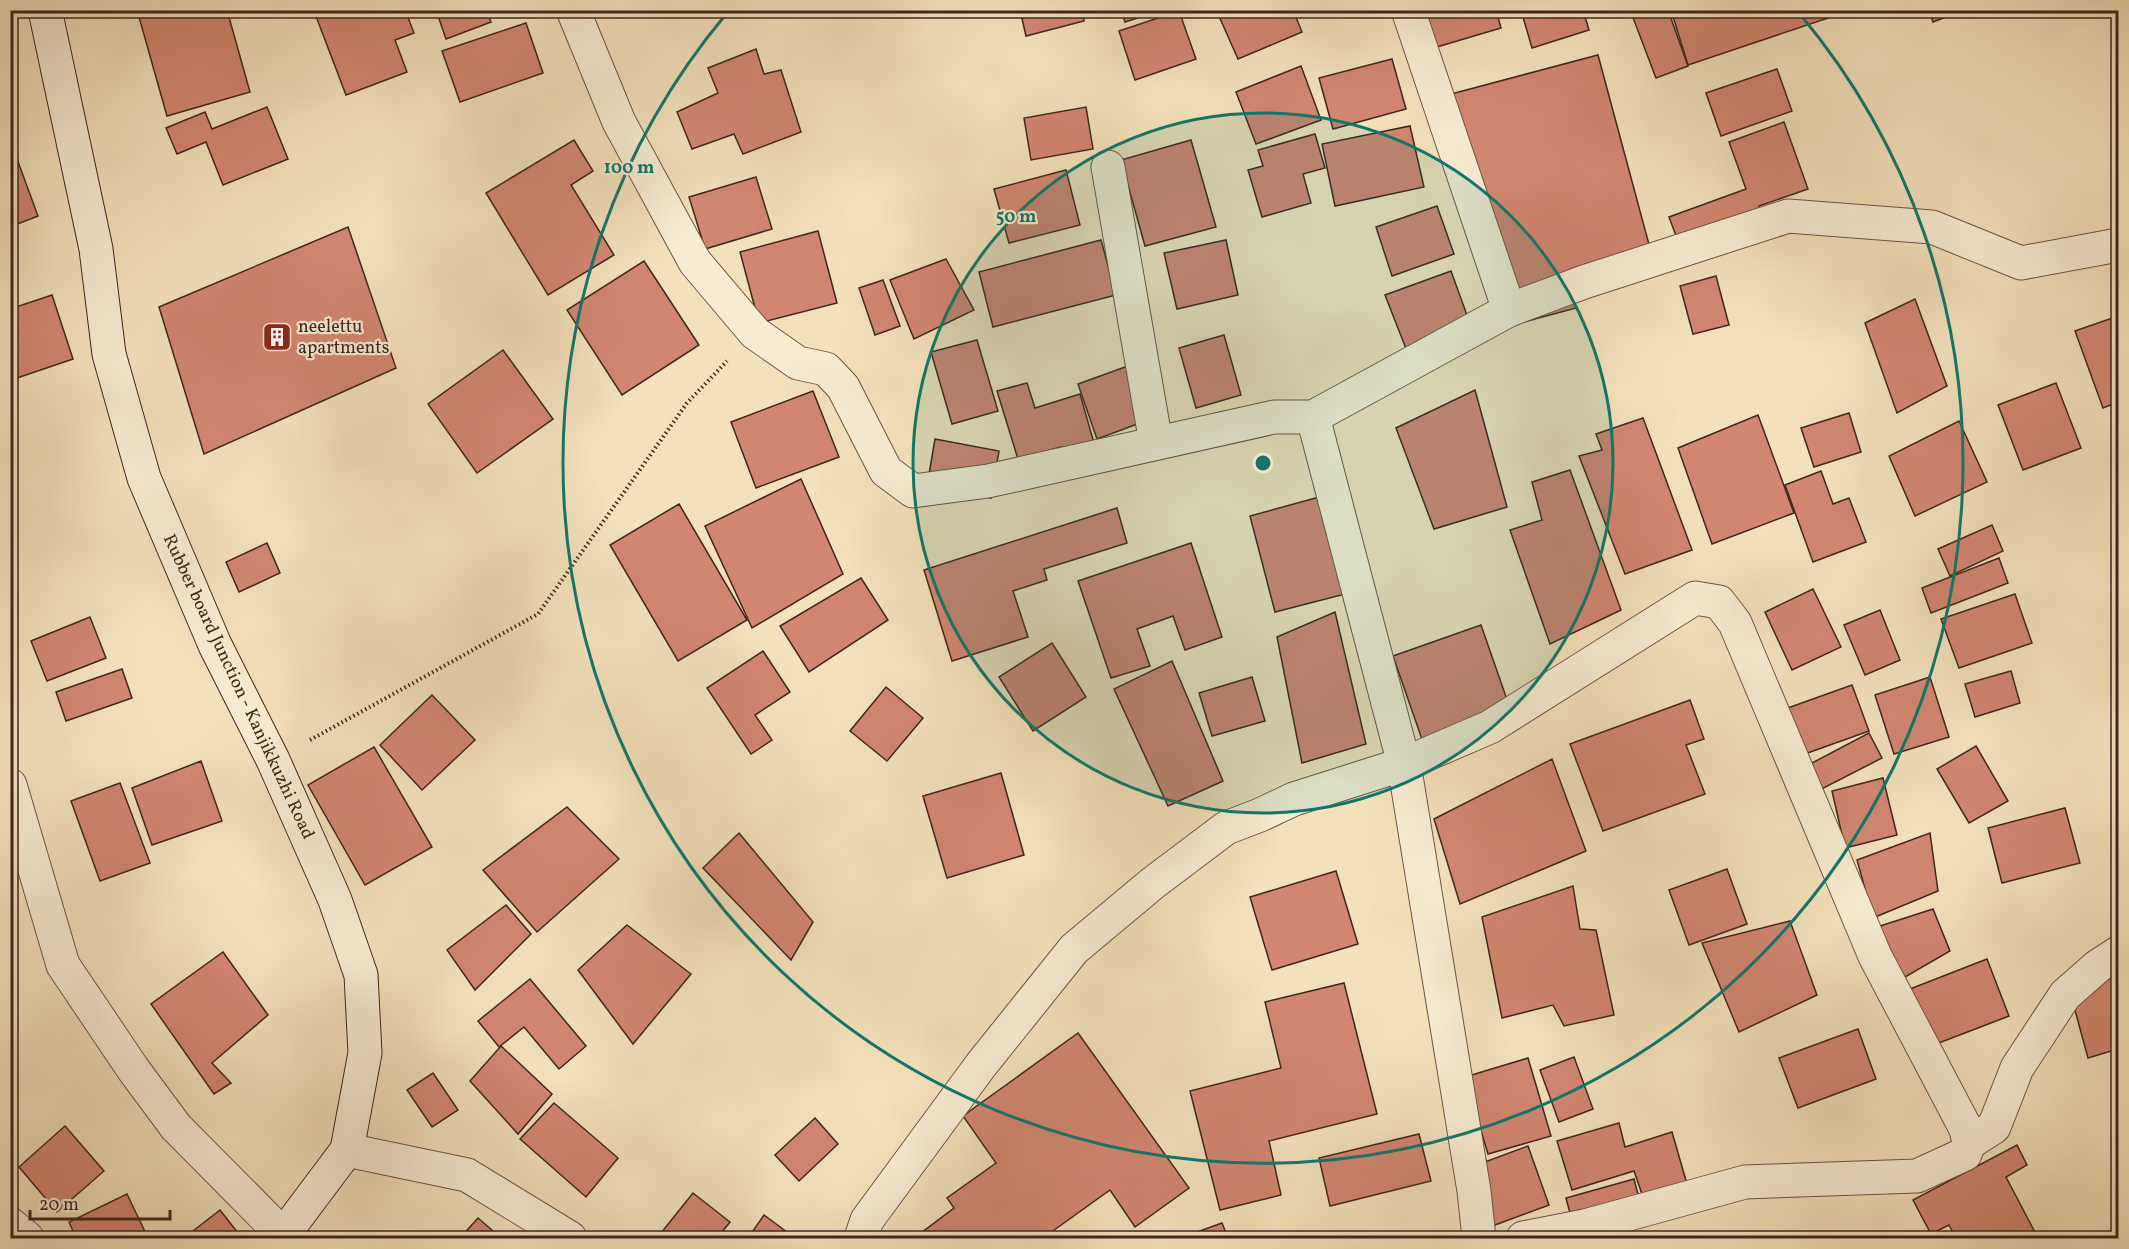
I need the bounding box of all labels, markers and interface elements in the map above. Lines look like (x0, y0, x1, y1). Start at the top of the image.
text: 100 m (604, 156, 654, 181)
text: 50 m (996, 205, 1036, 230)
place label: neelettu apartments (298, 315, 389, 361)
building icon: neelettu apartments (261, 321, 293, 353)
centre of rings (1253, 453, 1273, 473)
street label: Rubber board Junction - Kanjikkuzhi Road (156, 530, 320, 844)
scale bar (30, 1183, 170, 1221)
text: 20 m (39, 1193, 79, 1218)

